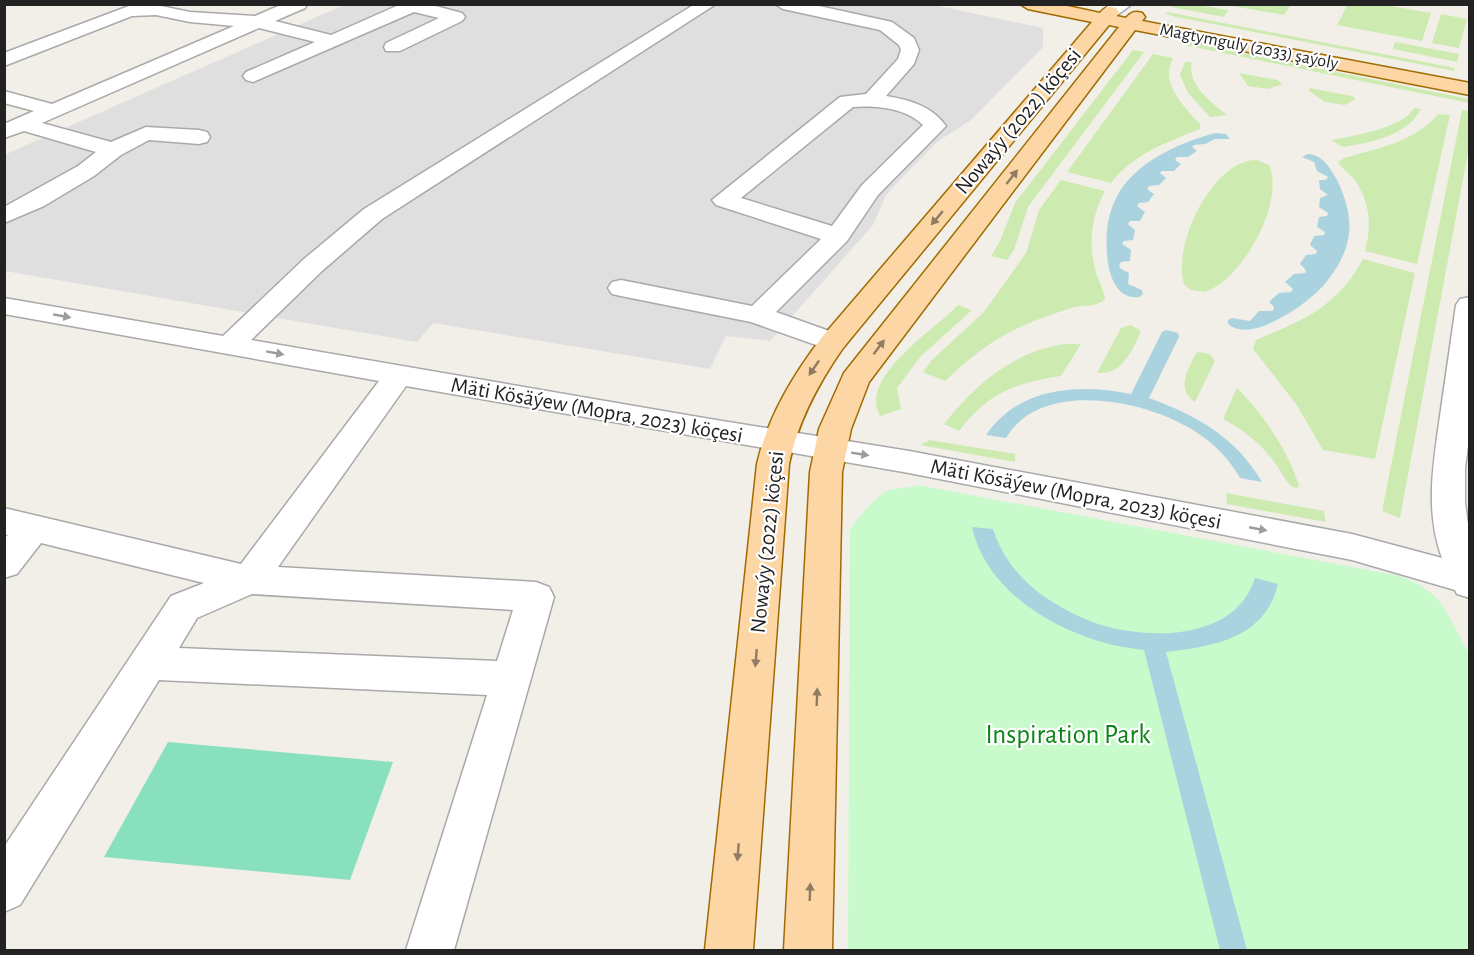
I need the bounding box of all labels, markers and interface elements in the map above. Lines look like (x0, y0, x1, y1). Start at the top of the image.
street label: Magtymguly (2033) şaýoly (1158, 21, 1340, 73)
street label: Nowaýy (2022) köçesi (951, 44, 1085, 198)
one-way arrow (1005, 169, 1017, 184)
one-way arrow (931, 210, 944, 226)
one-way arrow (53, 312, 72, 321)
one-way arrow (873, 340, 885, 356)
one-way arrow (266, 349, 285, 358)
one-way arrow (808, 360, 820, 376)
street label: Mäti Kösäýew (Mopra, 2023) köçesi (449, 373, 745, 447)
street label: Nowaýy (2022) köçesi (746, 450, 788, 634)
one-way arrow (851, 450, 870, 459)
street label: Mäti Kösäýew (Mopra, 2023) köçesi (929, 455, 1223, 533)
one-way arrow (1249, 525, 1268, 534)
one-way arrow (751, 649, 761, 668)
one-way arrow (812, 688, 822, 707)
park label: Inspiration Park (985, 721, 1151, 748)
one-way arrow (733, 843, 743, 862)
one-way arrow (806, 883, 815, 902)

